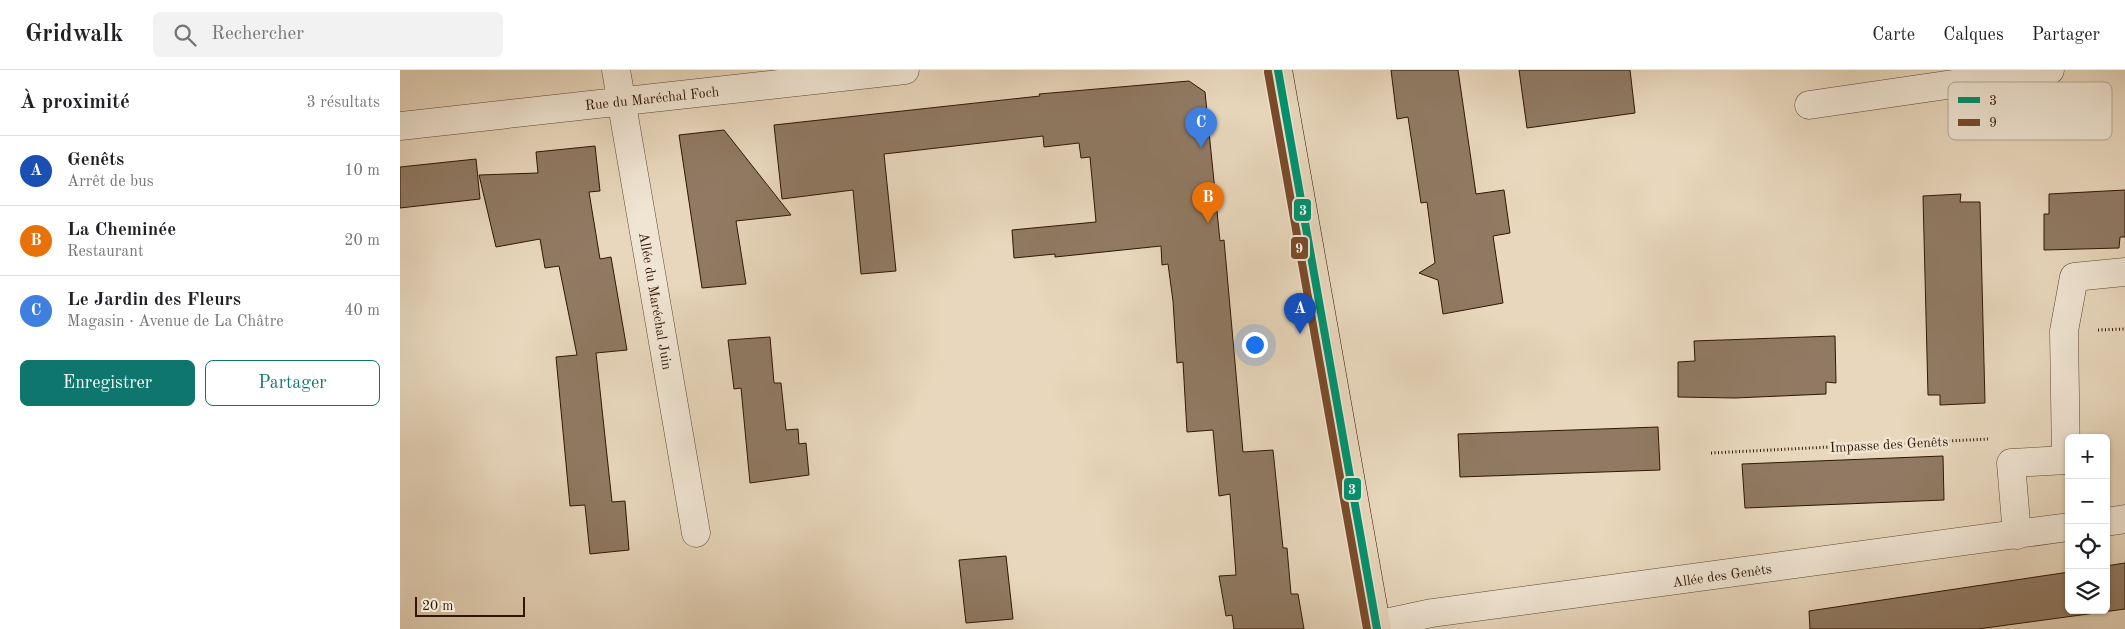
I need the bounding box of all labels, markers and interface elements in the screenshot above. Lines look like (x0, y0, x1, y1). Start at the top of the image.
search box (153, 12, 503, 57)
icon: search (171, 21, 199, 49)
text: Gridwalk (25, 23, 123, 47)
text: Rechercher (211, 25, 304, 44)
text: Carte (1872, 26, 1915, 44)
text: Calques (1943, 26, 2004, 44)
text: Partager (2032, 26, 2100, 44)
legend (1948, 82, 2112, 140)
street label: Rue du Maréchal Foch (584, 85, 720, 113)
text: À proximité (20, 92, 130, 113)
text: 3 (1989, 94, 1997, 108)
text: 3 résultats (306, 95, 380, 111)
pin: C (1185, 107, 1217, 148)
text: 9 (1989, 116, 1997, 130)
text: Genêts (67, 151, 124, 170)
text: A (30, 163, 42, 179)
text: 10 m (344, 163, 380, 179)
text: Arrêt de bus (67, 174, 154, 190)
pin: B (1192, 182, 1224, 223)
line badge: 3 (1293, 198, 1312, 222)
text: 3 (1299, 204, 1307, 218)
text: La Cheminée (67, 221, 176, 240)
street label: Allée du Maréchal Juin (636, 231, 674, 371)
text: B (30, 233, 42, 249)
text: 20 m (344, 233, 380, 249)
line badge: 9 (1290, 236, 1309, 260)
text: 9 (1295, 242, 1303, 256)
text: Restaurant (67, 244, 144, 260)
text: Le Jardin des Fleurs (67, 291, 241, 310)
pin: A (1284, 293, 1316, 334)
text: C (31, 303, 41, 319)
text: 40 m (344, 303, 380, 319)
text: Magasin · Avenue de La Châtre (67, 314, 284, 330)
your location (1242, 332, 1268, 358)
button: Enregistrer (20, 360, 195, 406)
button: Partager (205, 360, 380, 406)
map controls (2065, 434, 2110, 614)
button: + (2065, 434, 2110, 479)
street label: Impasse des Genêts (1829, 435, 1949, 455)
line badge: 3 (1343, 477, 1362, 501)
button: − (2065, 479, 2110, 524)
text: 3 (1348, 483, 1356, 497)
button: locate (2065, 524, 2110, 569)
street label: Allée des Genêts (1672, 562, 1773, 590)
button: layers (2065, 569, 2110, 614)
scale bar (415, 594, 525, 617)
text: 20 m (422, 599, 453, 613)

